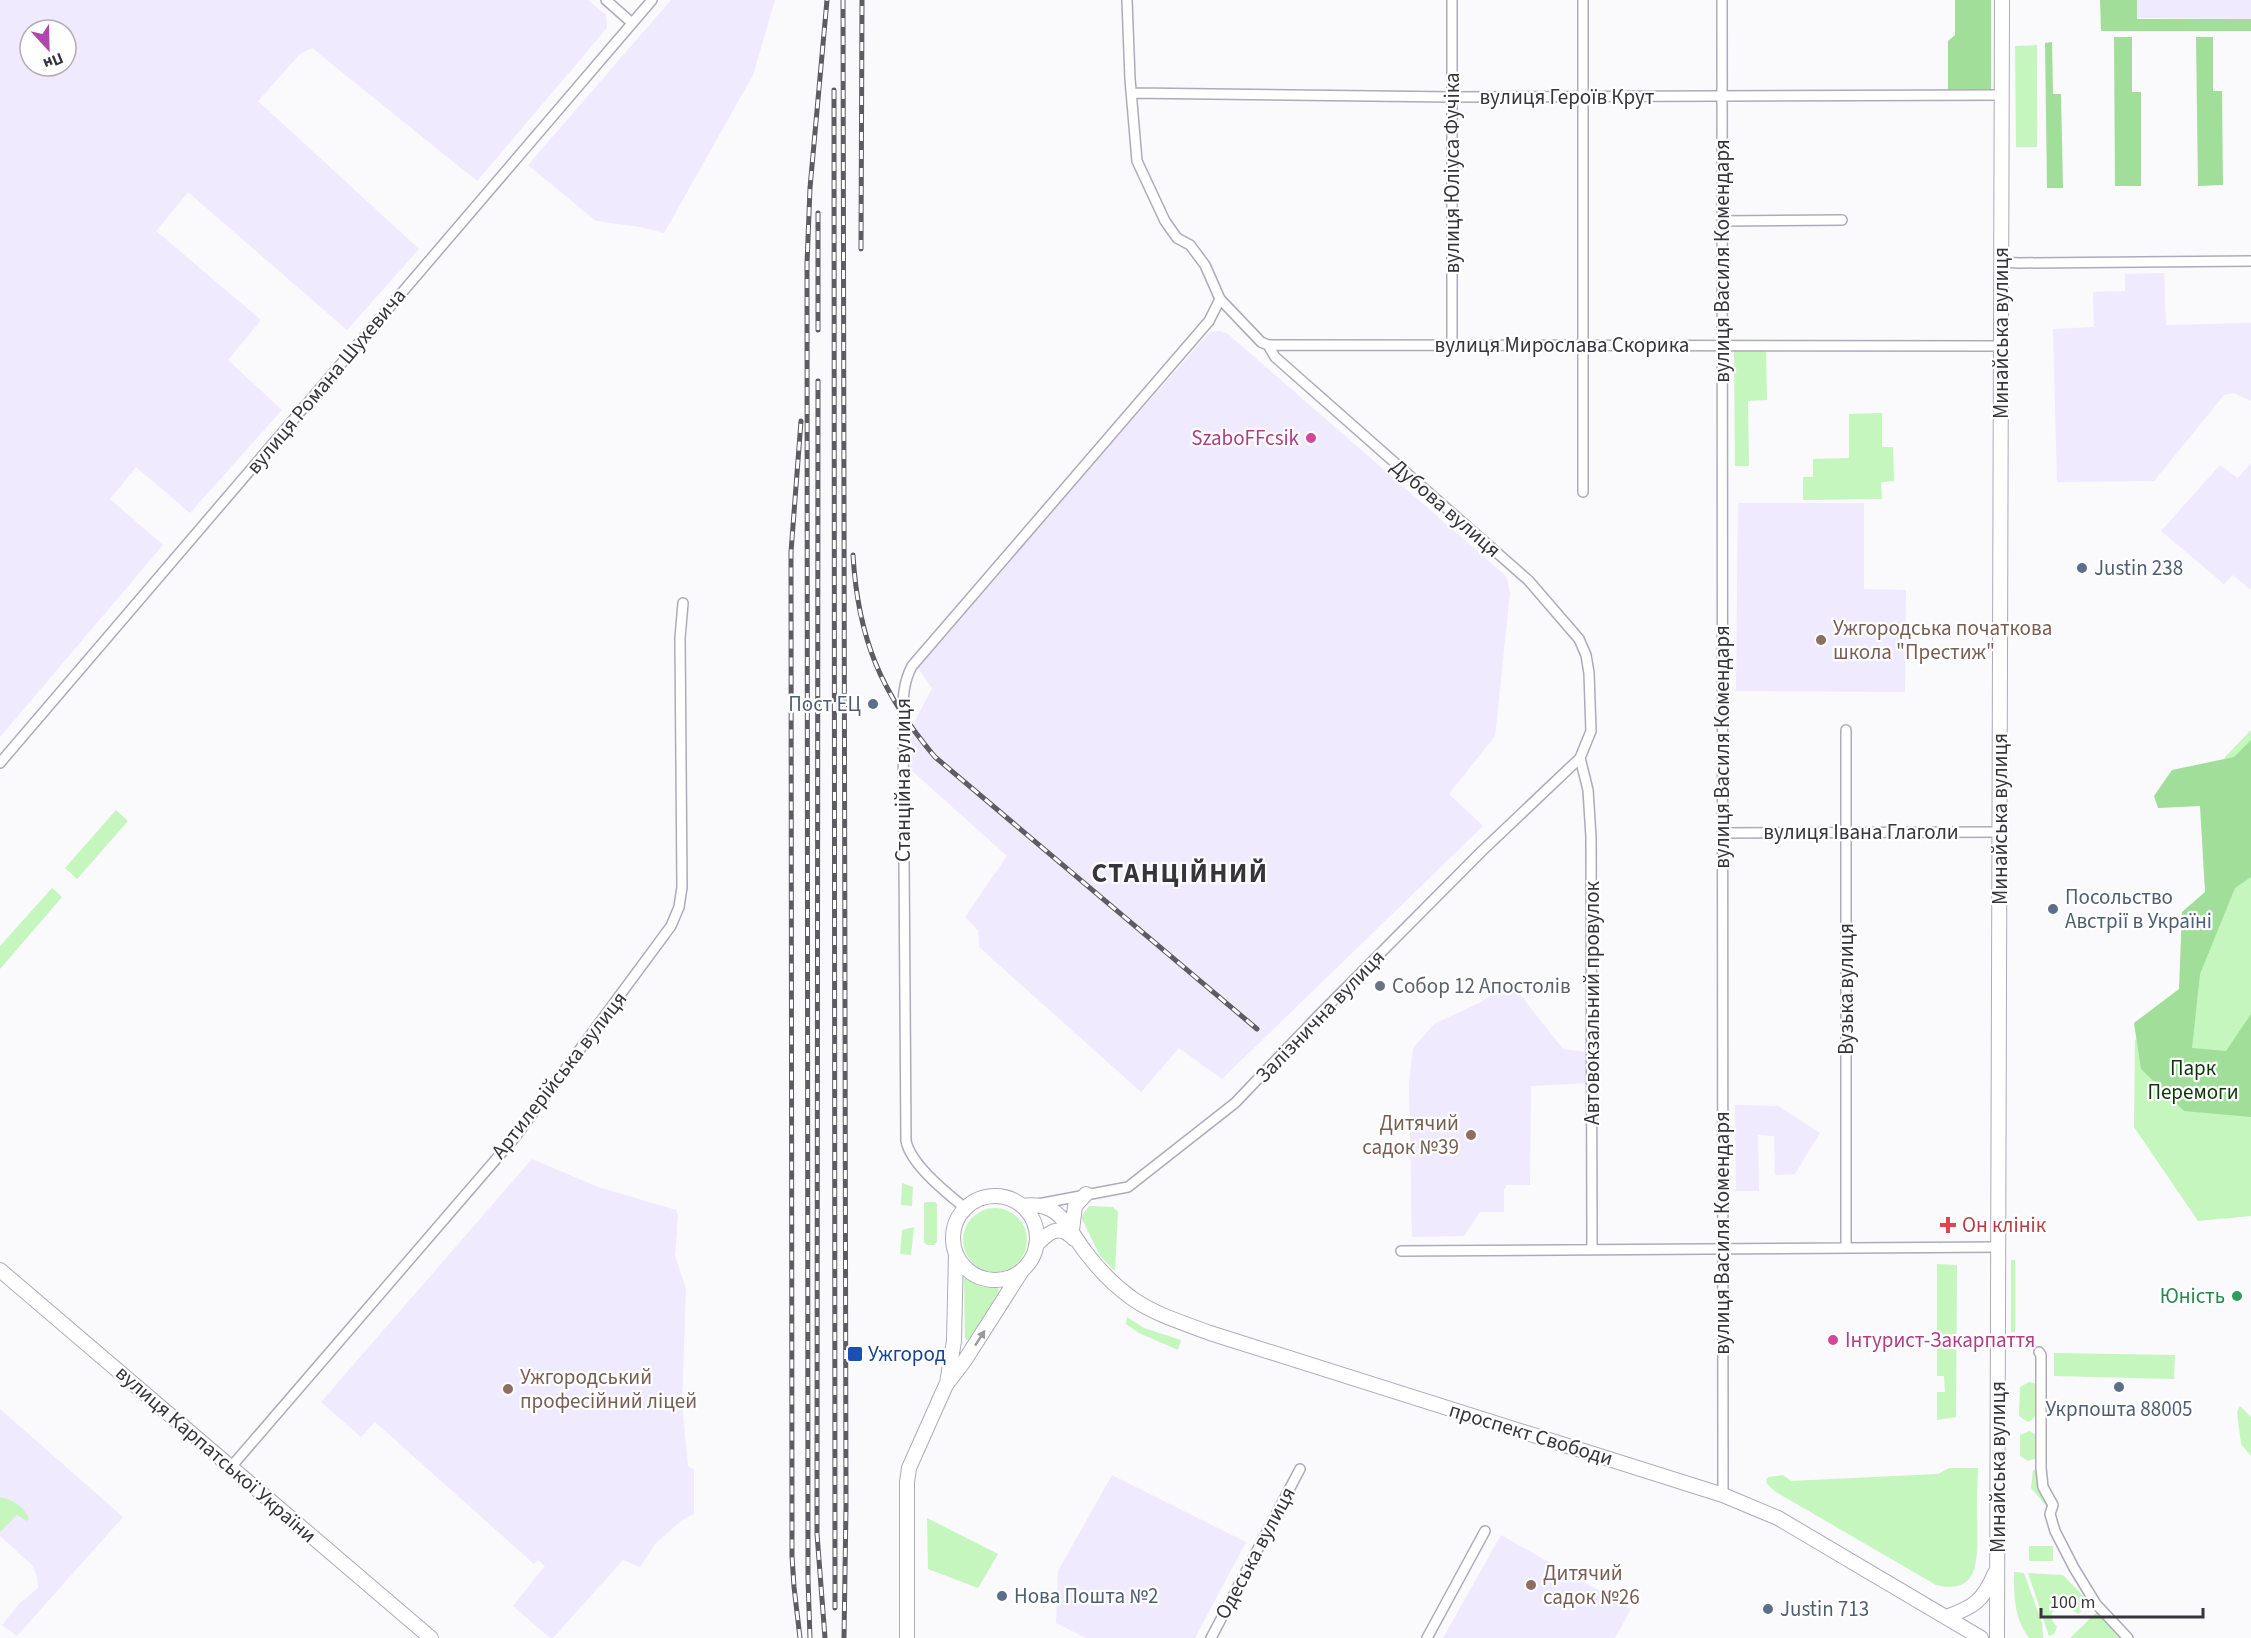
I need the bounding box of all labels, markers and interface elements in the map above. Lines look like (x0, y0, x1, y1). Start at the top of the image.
north arrow (18, 18, 78, 78)
text: Пн (40, 47, 67, 75)
street label: вулиця Юліуса Фучіка (1437, 73, 1467, 273)
street label: вулиця Героїв Крут (1480, 82, 1655, 112)
street label: вулиця Василя Комендаря (1707, 139, 1737, 383)
street label: Минайська вулиця (1986, 247, 2016, 419)
street label: вулиця Романа Шухевича (239, 282, 413, 480)
street label: вулиця Мирослава Скорика (1435, 330, 1689, 360)
place label: SzaboFFcsik (1191, 423, 1300, 453)
marker: SzaboFFcsik (1304, 431, 1318, 445)
street label: Дубова вулиця (1384, 452, 1508, 564)
place label: Justin 238 (2094, 553, 2183, 583)
marker: Justin 238 (2075, 561, 2089, 575)
place label: Ужгородська початкова школа "Престиж" (1833, 613, 2052, 667)
street label: вулиця Василя Комендаря (1707, 625, 1737, 869)
marker: Ужгородська початкова школа "Престиж" (1814, 633, 1828, 647)
place label: Пост ЕЦ (788, 689, 861, 719)
marker: Пост ЕЦ (866, 697, 880, 711)
street label: Станційна вулиця (888, 698, 918, 862)
street label: Минайська вулиця (1985, 733, 2015, 905)
street label: вулиця Івана Глаголи (1763, 817, 1959, 847)
district label: СТАНЦІЙНИЙ (1091, 854, 1269, 893)
street label: Автовокзальний провулок (1577, 880, 1607, 1125)
place label: Посольство Австрії в Україні (2065, 882, 2212, 936)
marker: Посольство Австрії в Україні (2046, 902, 2060, 916)
street label: Вузька вулиця (1831, 923, 1861, 1055)
street label: Залізнична вулиця (1248, 943, 1392, 1089)
place label: Собор 12 Апостолів (1392, 971, 1571, 1001)
marker: Собор 12 Апостолів (1373, 979, 1387, 993)
street label: Артилерійська вулиця (484, 985, 634, 1165)
park label: Парк Перемоги (2147, 1053, 2239, 1107)
place label: Дитячий садок №39 (1362, 1108, 1459, 1162)
street label: вулиця Василя Комендаря (1707, 1111, 1737, 1355)
marker: Дитячий садок №39 (1464, 1128, 1478, 1142)
place label: Он клінік (1962, 1210, 2047, 1240)
marker: Он клінік (1939, 1216, 1957, 1234)
place label: Юність (2160, 1281, 2225, 1311)
marker: Юність (2230, 1289, 2244, 1303)
place label: Інтурист-Закарпаття (1845, 1325, 2035, 1355)
one-way arrow (974, 1330, 986, 1346)
marker: Інтурист-Закарпаття (1826, 1333, 1840, 1347)
place label: Ужгород (868, 1339, 946, 1369)
marker: Ужгород (846, 1345, 864, 1363)
street label: вулиця Карпатської України (109, 1358, 323, 1550)
place label: Ужгородський професійний ліцей (520, 1362, 697, 1416)
marker: Укрпошта 88005 (2112, 1380, 2126, 1394)
street label: Минайська вулиця (1983, 1381, 2013, 1553)
marker: Ужгородський професійний ліцей (501, 1382, 515, 1396)
place label: Укрпошта 88005 (2045, 1394, 2193, 1424)
street label: проспект Свободи (1445, 1395, 1617, 1473)
street label: Одеська вулиця (1207, 1481, 1303, 1625)
place label: Дитячий садок №26 (1543, 1558, 1640, 1612)
marker: Дитячий садок №26 (1524, 1578, 1538, 1592)
place label: Нова Пошта №2 (1014, 1581, 1158, 1611)
scale bar (2041, 1581, 2203, 1619)
marker: Нова Пошта №2 (995, 1589, 1009, 1603)
text: 100 m (2050, 1590, 2095, 1615)
place label: Justin 713 (1780, 1594, 1869, 1624)
marker: Justin 713 (1761, 1602, 1775, 1616)

